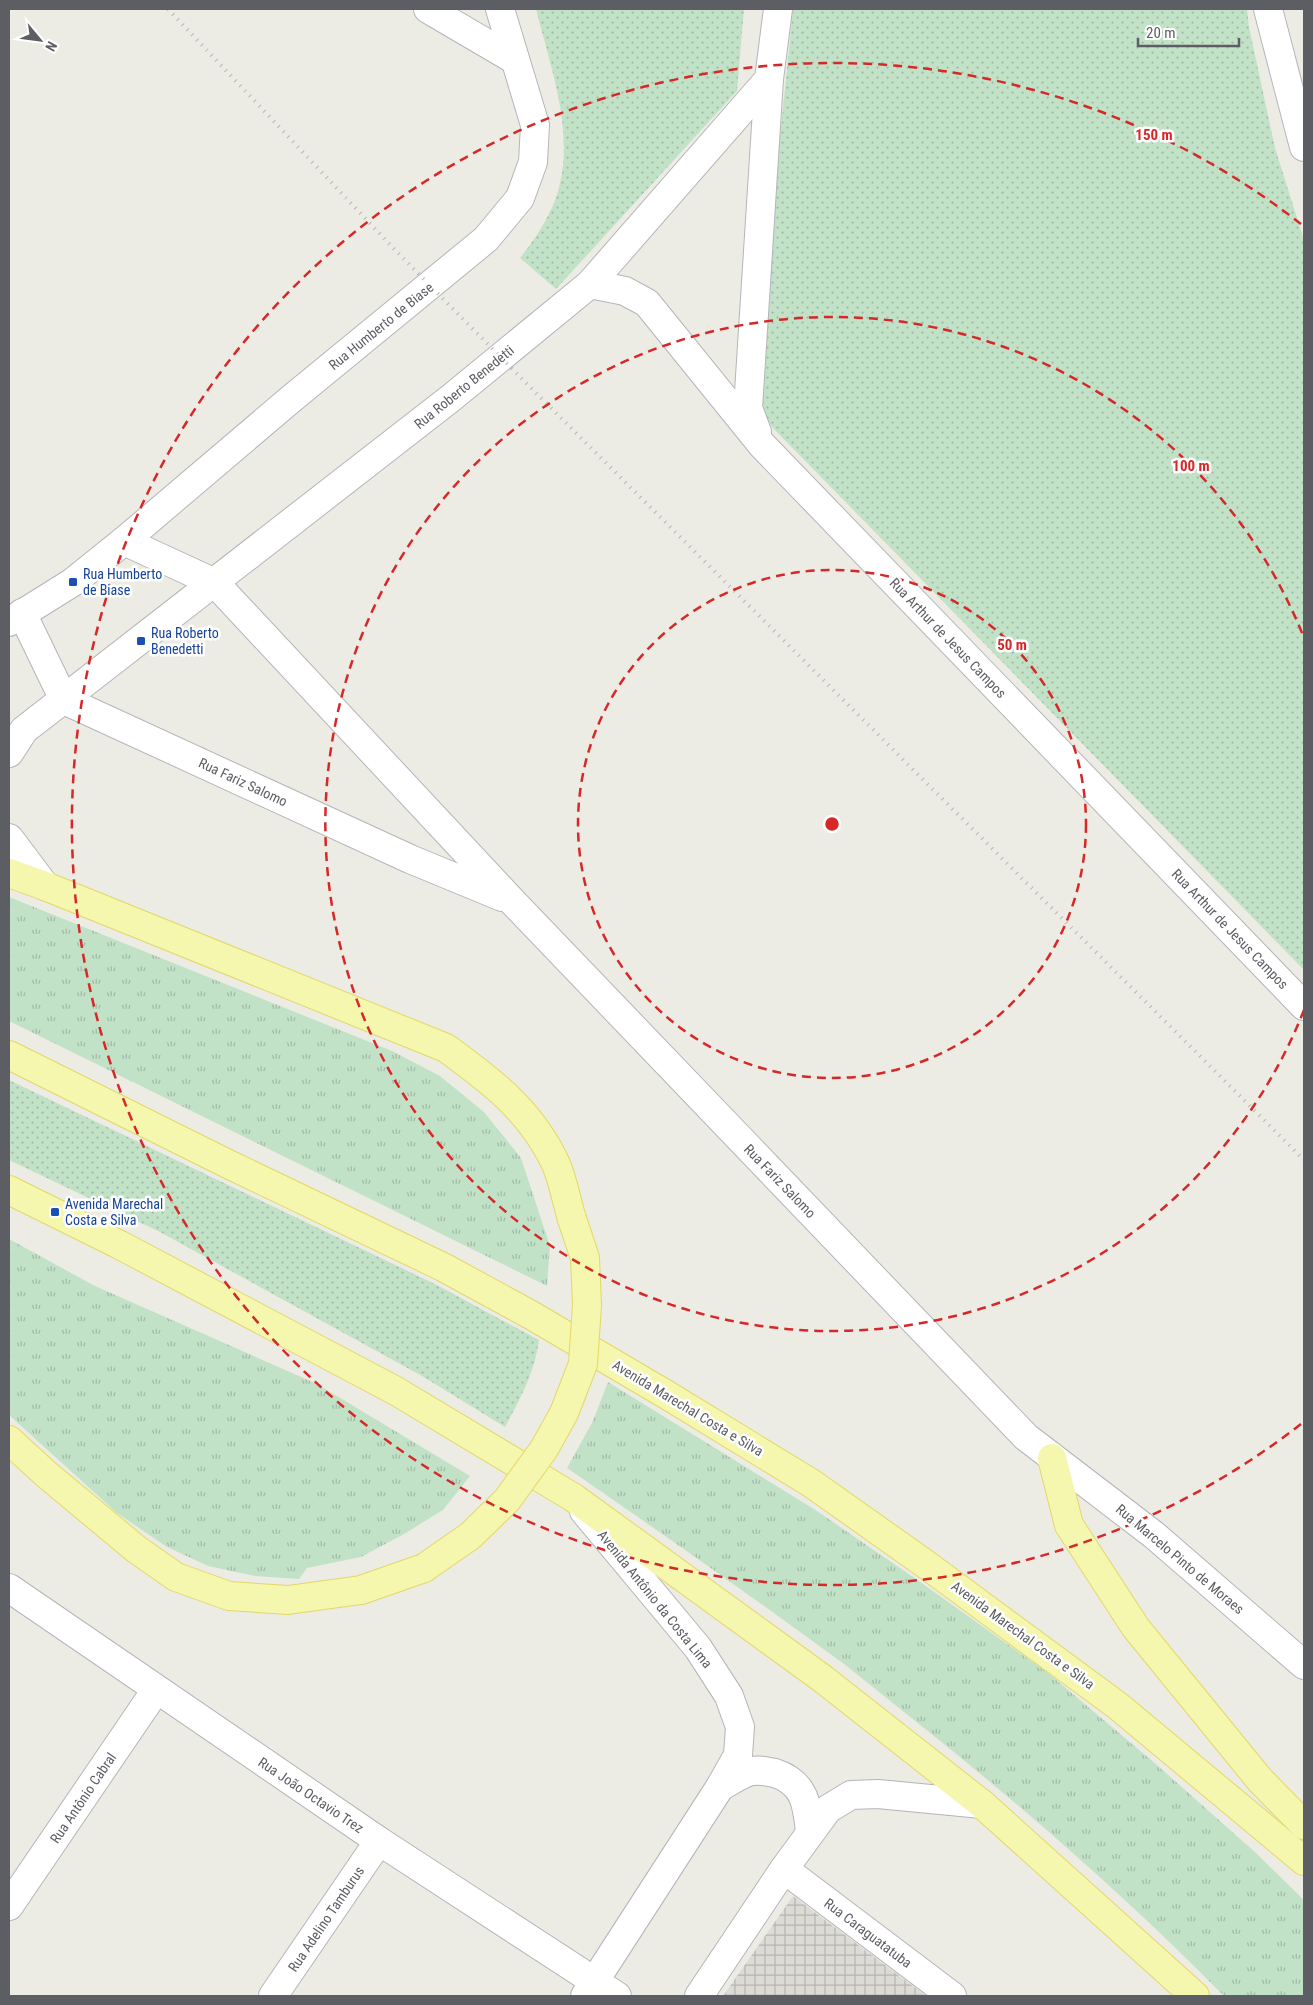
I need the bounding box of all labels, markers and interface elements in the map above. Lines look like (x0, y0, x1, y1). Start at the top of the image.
north arrow (15, 15, 65, 65)
scale bar (1138, 15, 1239, 47)
text: 20 m (1146, 24, 1176, 42)
text: N (42, 39, 60, 54)
text: 150 m (1135, 126, 1173, 144)
street label: Rua Humberto de Biase (326, 279, 437, 373)
street label: Rua Roberto Benedetti (411, 342, 517, 432)
text: 100 m (1172, 457, 1210, 475)
place label: Rua Humberto de Biase (83, 566, 162, 598)
street label: Rua Arthur de Jesus Campos (887, 575, 1009, 701)
marker: Rua Humberto de Biase (67, 576, 79, 588)
place label: Rua Roberto Benedetti (151, 625, 219, 657)
marker: Rua Roberto Benedetti (135, 635, 147, 647)
text: 50 m (997, 636, 1027, 654)
street label: Rua Fariz Salomo (196, 754, 290, 810)
centre of rings (823, 815, 841, 833)
street label: Rua Arthur de Jesus Campos (1169, 866, 1291, 992)
street label: Rua Fariz Salomo (741, 1141, 819, 1221)
place label: Avenida Marechal Costa e Silva (65, 1196, 163, 1228)
marker: Avenida Marechal Costa e Silva (49, 1206, 61, 1218)
street label: Avenida Marechal Costa e Silva (610, 1357, 766, 1459)
street label: Rua Marcelo Pinto de Moraes (1113, 1501, 1247, 1617)
street label: Avenida Antônio da Costa Lima (594, 1527, 716, 1671)
street label: Avenida Marechal Costa e Silva (948, 1578, 1098, 1692)
street label: Rua Antônio Cabral (47, 1750, 119, 1846)
street label: Rua João Octavio Trez (255, 1754, 367, 1836)
street label: Rua Adelino Tamburus (285, 1863, 367, 1975)
street label: Rua Caraguatatuba (821, 1895, 915, 1971)

